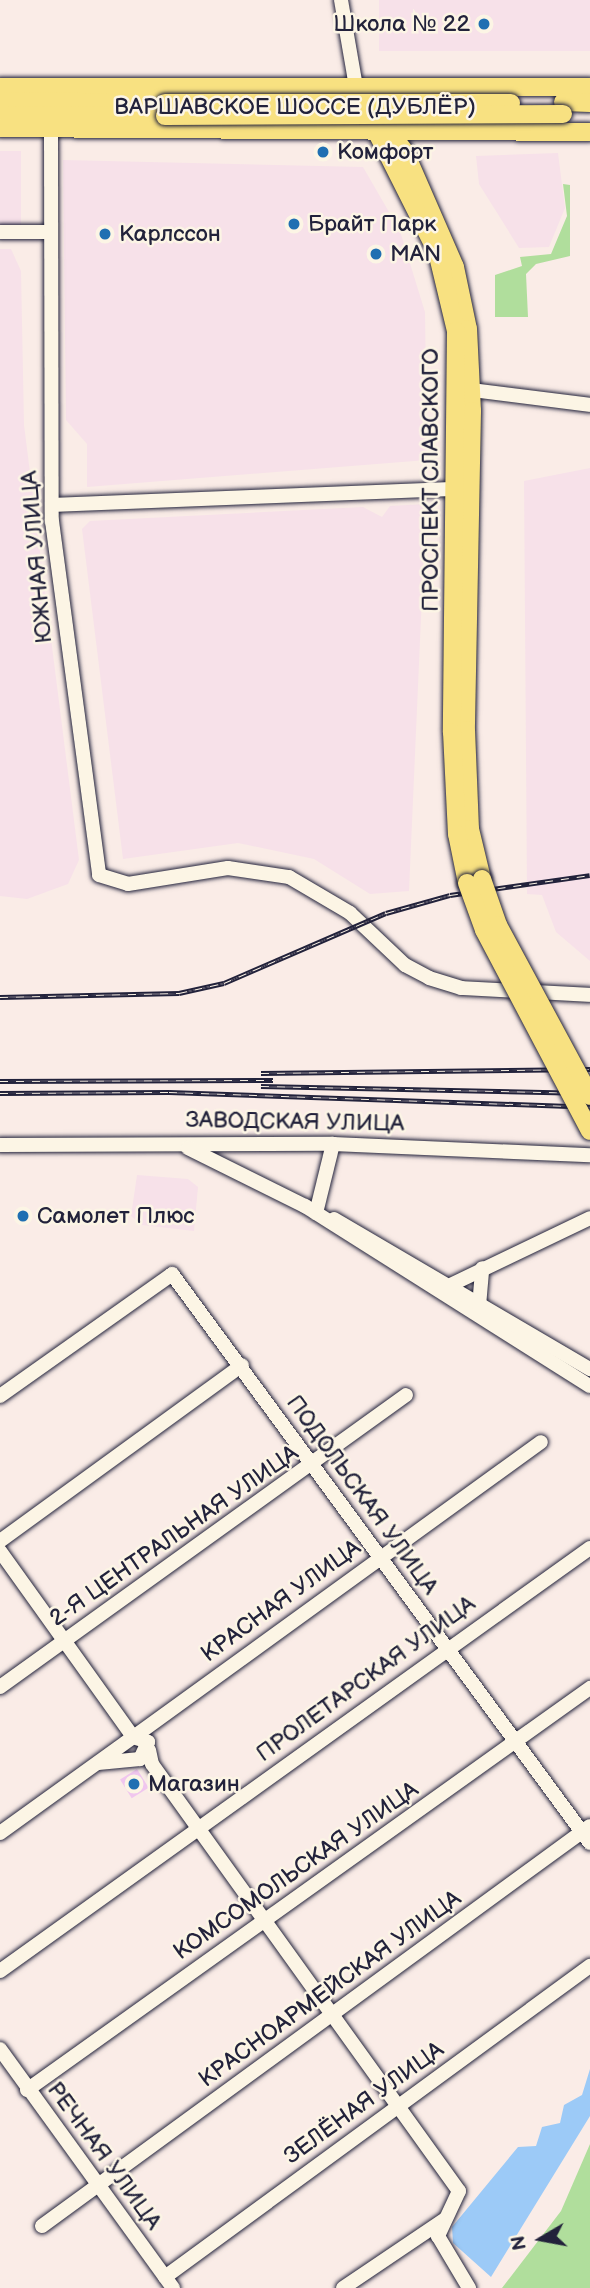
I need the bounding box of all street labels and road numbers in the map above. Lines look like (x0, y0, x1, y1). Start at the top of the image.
street label: ВАРШАВСКОЕ ШОССЕ (ДУБЛЁР) (114, 93, 476, 121)
street label: ПРОСПЕКТ СЛАВСКОГО (417, 348, 445, 612)
street label: ЮЖНАЯ УЛИЦА (16, 469, 58, 645)
street label: ЗАВОДСКАЯ УЛИЦА (185, 1106, 405, 1138)
street label: ПОДОЛЬСКАЯ УЛИЦА (280, 1390, 444, 1600)
street label: 2-Я ЦЕНТРАЛЬНАЯ УЛИЦА (44, 1439, 304, 1633)
street label: КРАСНАЯ УЛИЦА (196, 1534, 366, 1668)
street label: ПРОЛЕТАРСКАЯ УЛИЦА (251, 1590, 481, 1768)
street label: КОМСОМОЛЬСКАЯ УЛИЦА (168, 1776, 424, 1966)
street label: КРАСНОАРМЕЙСКАЯ УЛИЦА (194, 1885, 466, 2093)
street label: ЗЕЛЁНАЯ УЛИЦА (279, 2036, 449, 2170)
street label: РЕЧНАЯ УЛИЦА (41, 2077, 167, 2235)

